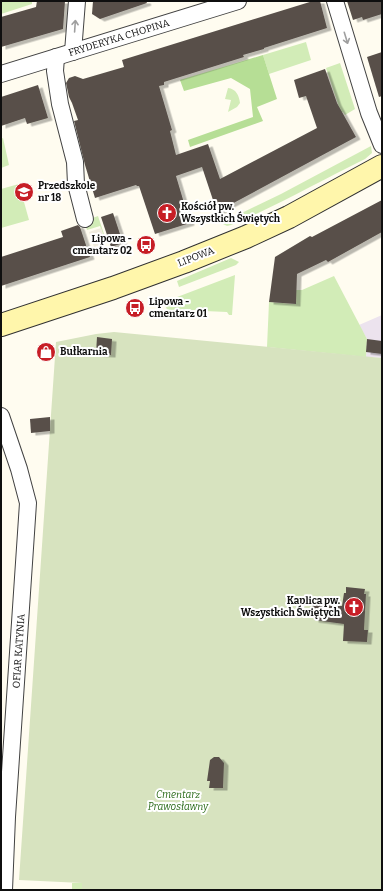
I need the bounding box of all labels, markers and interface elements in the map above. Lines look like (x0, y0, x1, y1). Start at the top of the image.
street label: FRYDERYKA CHOPINA (67, 17, 172, 59)
one-way arrow (72, 20, 79, 33)
one-way arrow (343, 32, 350, 45)
place label: Przedszkole nr 18 (38, 180, 96, 204)
school or university icon: Przedszkole nr 18 (13, 181, 35, 203)
place label: Kościół pw. Wszystkich Świętych (181, 200, 281, 225)
church icon: Kościół pw. Wszystkich Świętych (156, 202, 178, 224)
place label: Lipowa - cmentarz 02 (73, 233, 132, 257)
bus stop icon: Lipowa - cmentarz 02 (135, 234, 157, 256)
street label: LIPOWA (176, 244, 217, 269)
place label: Lipowa - cmentarz 01 (149, 296, 208, 320)
bus stop icon: Lipowa - cmentarz 01 (124, 297, 146, 319)
shop icon: Bułkarnia (35, 341, 57, 363)
place label: Bułkarnia (60, 346, 108, 358)
place label: Kaplica pw. Wszystkich Świętych (241, 595, 341, 619)
church icon: Kaplica pw. Wszystkich Świętych (343, 596, 365, 618)
street label: OFIAR KATYNIA (10, 612, 28, 689)
park label: Cmentarz Prawosławny (148, 789, 209, 813)

